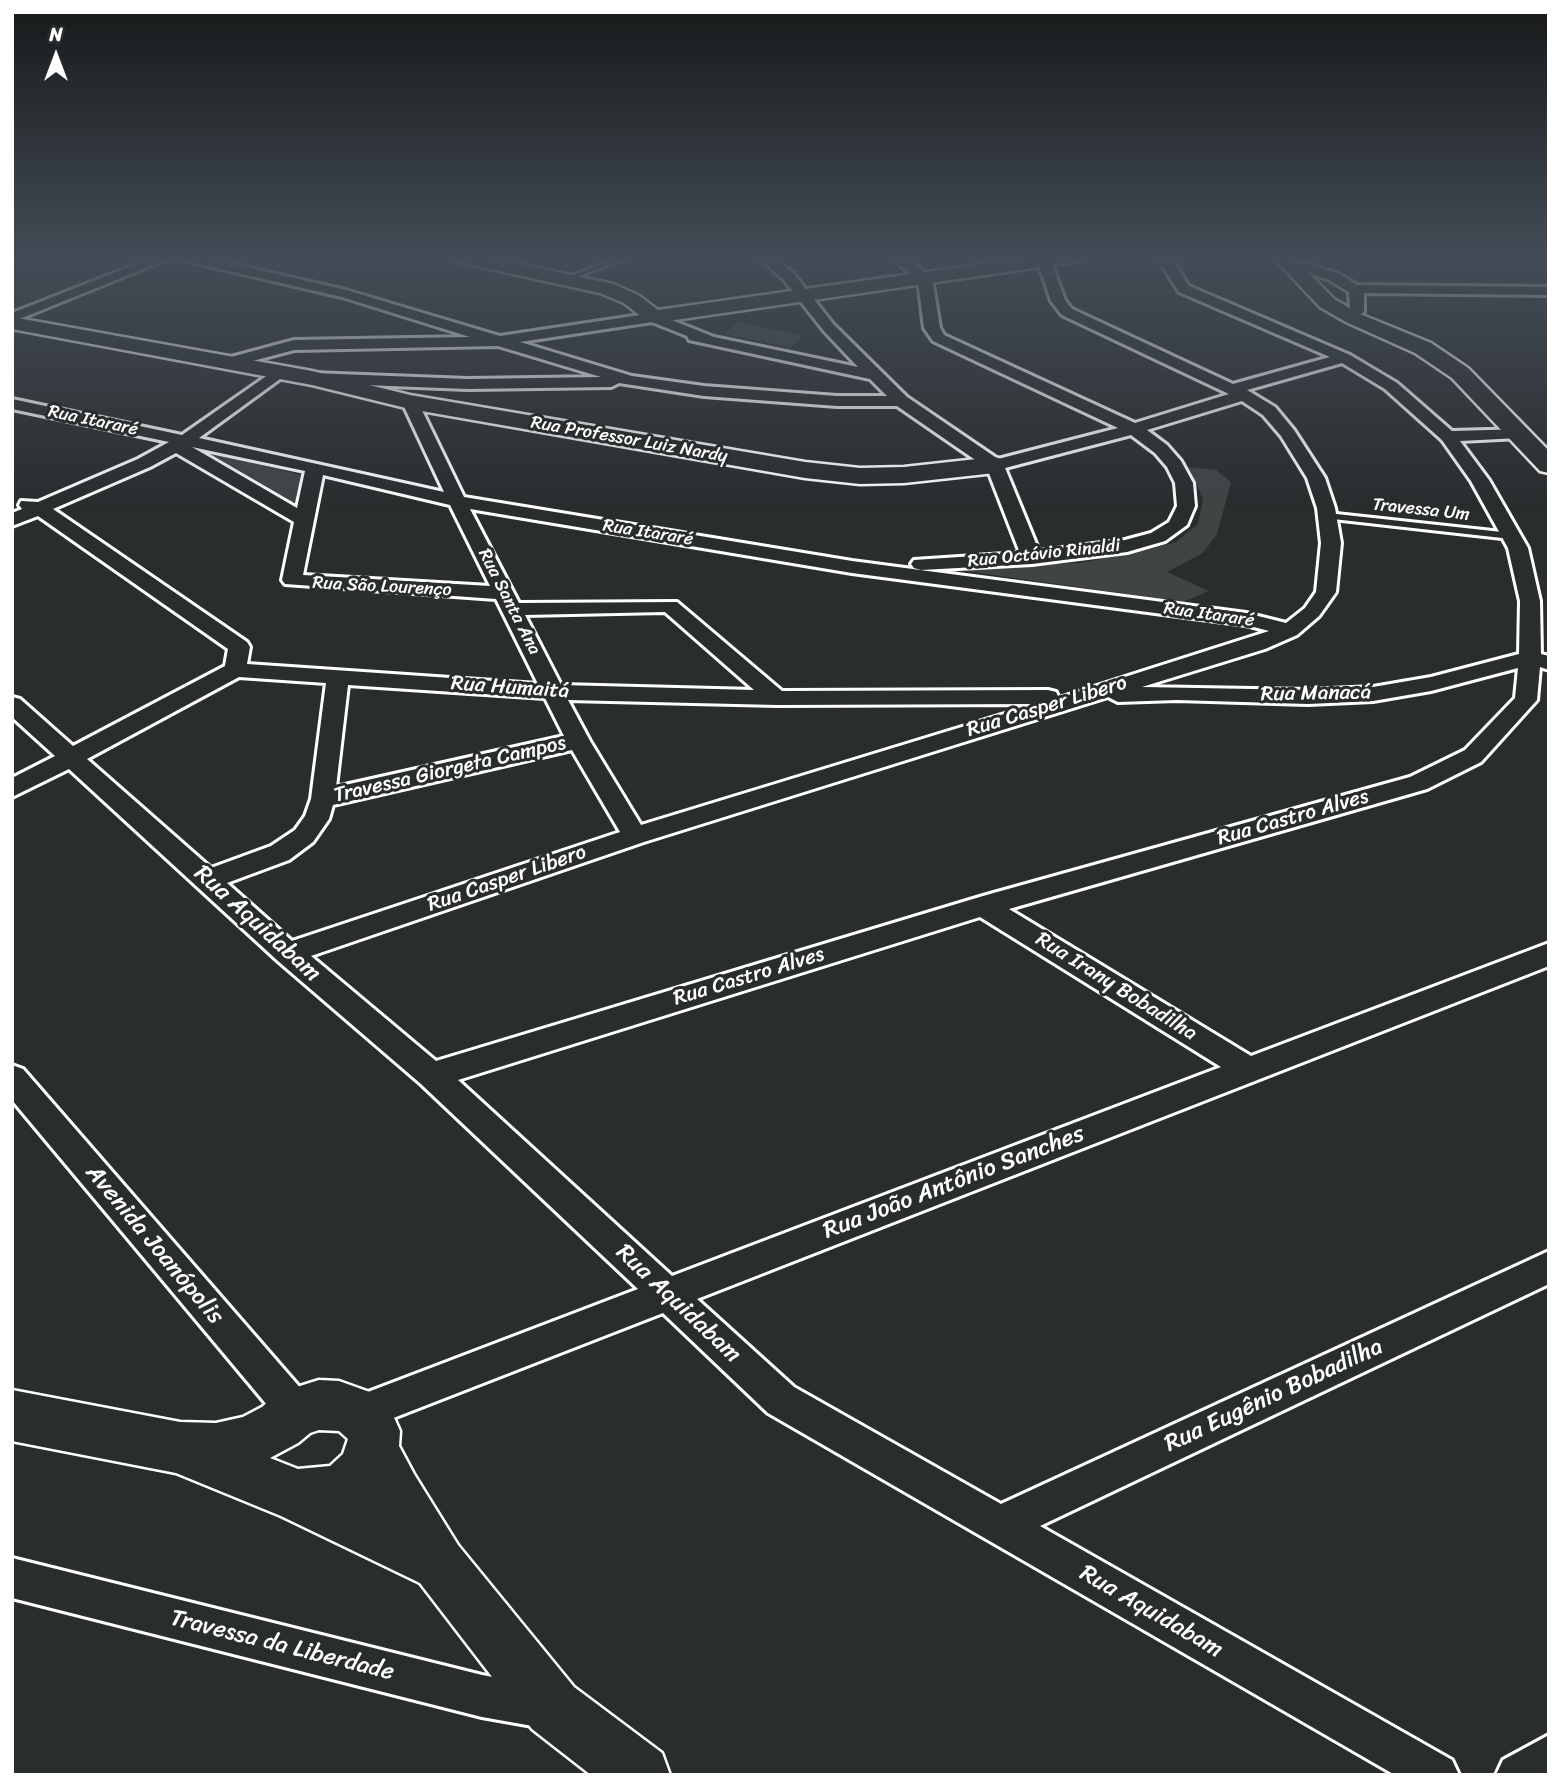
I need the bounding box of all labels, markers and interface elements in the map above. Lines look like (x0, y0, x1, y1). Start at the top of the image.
text: N (49, 18, 63, 51)
north arrow (21, 21, 91, 91)
street label: Rua Itararé (46, 401, 140, 441)
street label: Rua Professor Luiz Nardy (529, 412, 729, 468)
street label: Travessa Um (1371, 494, 1471, 526)
street label: Rua Itararé (601, 515, 695, 551)
street label: Rua Octávio Rinaldi (967, 535, 1121, 573)
street label: Rua Santa Ana (473, 545, 545, 659)
street label: Rua São Lourenço (312, 573, 452, 601)
street label: Rua Itararé (1162, 598, 1256, 632)
street label: Rua Humaitá (450, 671, 570, 705)
street label: Rua Casper Libero (964, 671, 1130, 743)
street label: Rua Manacá (1261, 680, 1371, 708)
street label: Travessa Giorgeta Campos (332, 731, 568, 809)
street label: Rua Castro Alves (1214, 784, 1372, 852)
street label: Rua Casper Libero (424, 840, 590, 918)
street label: Rua Aquidabam (188, 860, 326, 988)
street label: Rua Irany Bobadilha (1031, 927, 1201, 1047)
street label: Rua Castro Alves (671, 942, 827, 1012)
street label: Rua João Antônio Sanches (820, 1120, 1088, 1246)
street label: Avenida Joanópolis (79, 1159, 229, 1331)
street label: Rua Aquidabam (609, 1239, 747, 1369)
street label: Rua Eugênio Bobadilha (1160, 1333, 1388, 1459)
street label: Rua Aquidabam (1074, 1559, 1228, 1665)
street label: Travessa da Liberdade (167, 1604, 397, 1688)

